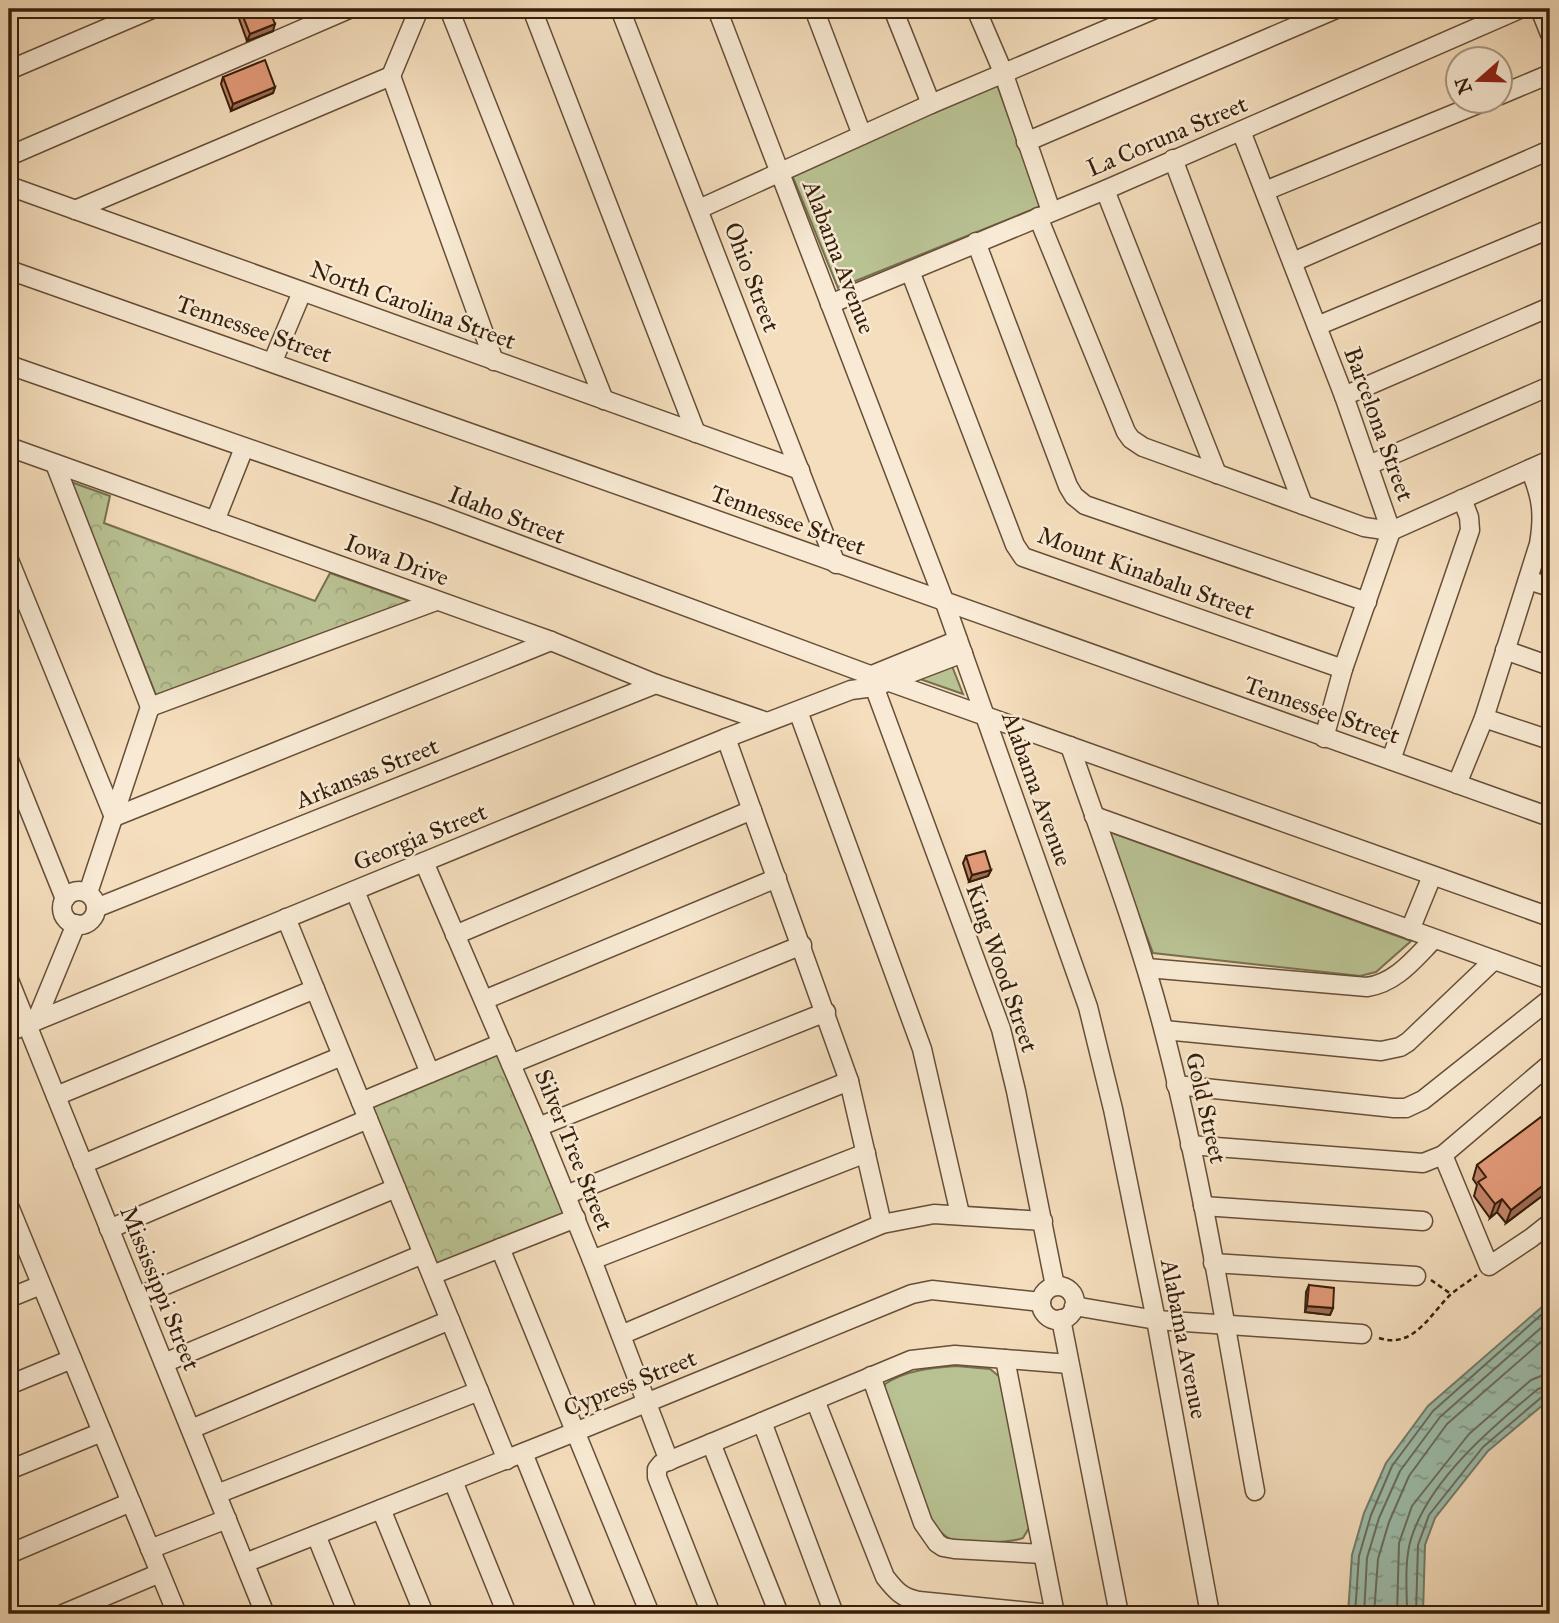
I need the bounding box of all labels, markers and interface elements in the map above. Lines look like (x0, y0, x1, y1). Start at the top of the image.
north arrow (1444, 46, 1514, 116)
text: N (1450, 74, 1477, 97)
street label: La Coruna Street (1082, 89, 1252, 183)
street label: Alabama Avenue (796, 175, 882, 338)
street label: Ohio Street (717, 218, 787, 337)
street label: North Carolina Street (306, 254, 520, 356)
street label: Tennessee Street (172, 288, 336, 370)
street label: Barcelona Street (1337, 343, 1421, 506)
street label: Tennessee Street (706, 478, 870, 562)
street label: Idaho Street (445, 479, 570, 551)
street label: Mount Kinabalu Street (1033, 520, 1259, 626)
street label: Iowa Drive (341, 527, 453, 593)
street label: Tennessee Street (1240, 669, 1404, 751)
street label: Alabama Avenue (995, 707, 1079, 870)
street label: Arkansas Street (290, 730, 443, 816)
street label: Georgia Street (349, 796, 492, 877)
street label: King Wood Street (959, 880, 1045, 1057)
street label: Gold Street (1179, 1050, 1233, 1167)
street label: Silver Tree Street (528, 1065, 620, 1236)
street label: Mississippi Street (113, 1201, 207, 1375)
street label: Alabama Avenue (1154, 1256, 1214, 1421)
street label: Cypress Street (559, 1343, 701, 1423)

